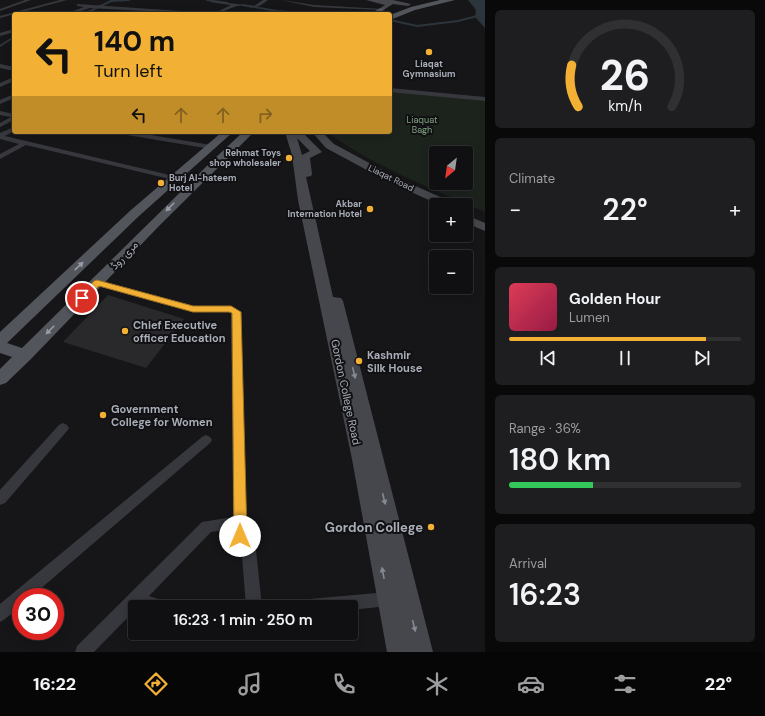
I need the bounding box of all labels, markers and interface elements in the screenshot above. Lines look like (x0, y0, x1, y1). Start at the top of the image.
text: 140 m (94, 23, 175, 60)
icon: left (28, 28, 80, 80)
marker: Liaqat Gymnasium (424, 47, 434, 57)
text: 26 (600, 49, 650, 103)
place label: Liaqat Gymnasium (402, 58, 456, 80)
text: Turn left (94, 59, 163, 83)
text: km/h (608, 97, 642, 115)
icon: left (128, 104, 150, 126)
icon: ahead (170, 104, 192, 126)
icon: ahead (212, 104, 234, 126)
icon: right (254, 104, 276, 126)
park label: Liaquat Bagh (407, 114, 438, 136)
north arrow (429, 146, 473, 190)
map controls (429, 146, 473, 294)
place label: Rehmat Toys shop wholesaler (209, 147, 281, 169)
marker: Rehmat Toys shop wholesaler (284, 153, 294, 163)
street label: Liaqat Road (366, 162, 416, 194)
text: Climate (509, 170, 555, 187)
place label: Burj Al-hateem Hotel (169, 172, 236, 194)
marker: Burj Al-hateem Hotel (156, 178, 166, 188)
text: 22° (602, 190, 648, 229)
text: − (509, 195, 521, 224)
text: + (729, 195, 741, 224)
place label: Akbar Internation Hotel (287, 198, 362, 220)
button: + (429, 198, 473, 242)
one-way arrow (165, 202, 175, 212)
marker: Akbar Internation Hotel (365, 204, 375, 214)
street label: مری روڈ (107, 237, 141, 272)
button: − (429, 250, 473, 294)
one-way arrow (74, 261, 84, 271)
pin (65, 281, 99, 315)
icon: arrive (71, 287, 93, 309)
text: Golden Hour (569, 289, 661, 309)
text: Lumen (569, 309, 610, 326)
place label: Chief Executive officer Education (133, 318, 226, 345)
one-way arrow (45, 325, 55, 335)
marker: Chief Executive officer Education (120, 326, 130, 336)
street label: Gordon College Road (328, 338, 364, 446)
icon: previous (537, 347, 559, 369)
icon: pause (614, 347, 636, 369)
icon: next (691, 347, 713, 369)
place label: Kashmir Silk House (367, 348, 423, 375)
marker: Kashmir Silk House (354, 356, 364, 366)
one-way arrow (351, 367, 357, 379)
place label: Government College for Women (111, 402, 213, 429)
marker: Government College for Women (98, 410, 108, 420)
text: Range · 36% (509, 420, 581, 437)
text: 180 km (509, 440, 611, 479)
one-way arrow (381, 493, 387, 505)
position arrow (219, 515, 261, 557)
place label: Gordon College (325, 519, 423, 536)
marker: Gordon College (426, 522, 436, 532)
text: Arrival (509, 555, 547, 572)
one-way arrow (380, 566, 386, 579)
text: 16:23 (509, 575, 581, 614)
speed limit sign: 30 (12, 588, 64, 640)
text: 16:23 · 1 min · 250 m (173, 610, 313, 630)
one-way arrow (412, 619, 418, 632)
icon: directions (142, 670, 170, 698)
icon: music (236, 670, 264, 698)
icon: phone (330, 670, 358, 698)
icon: climate (423, 670, 451, 698)
icon: car (517, 670, 545, 698)
icon: filters (611, 670, 639, 698)
text: 16:22 (33, 672, 76, 696)
text: 22° (705, 672, 732, 696)

